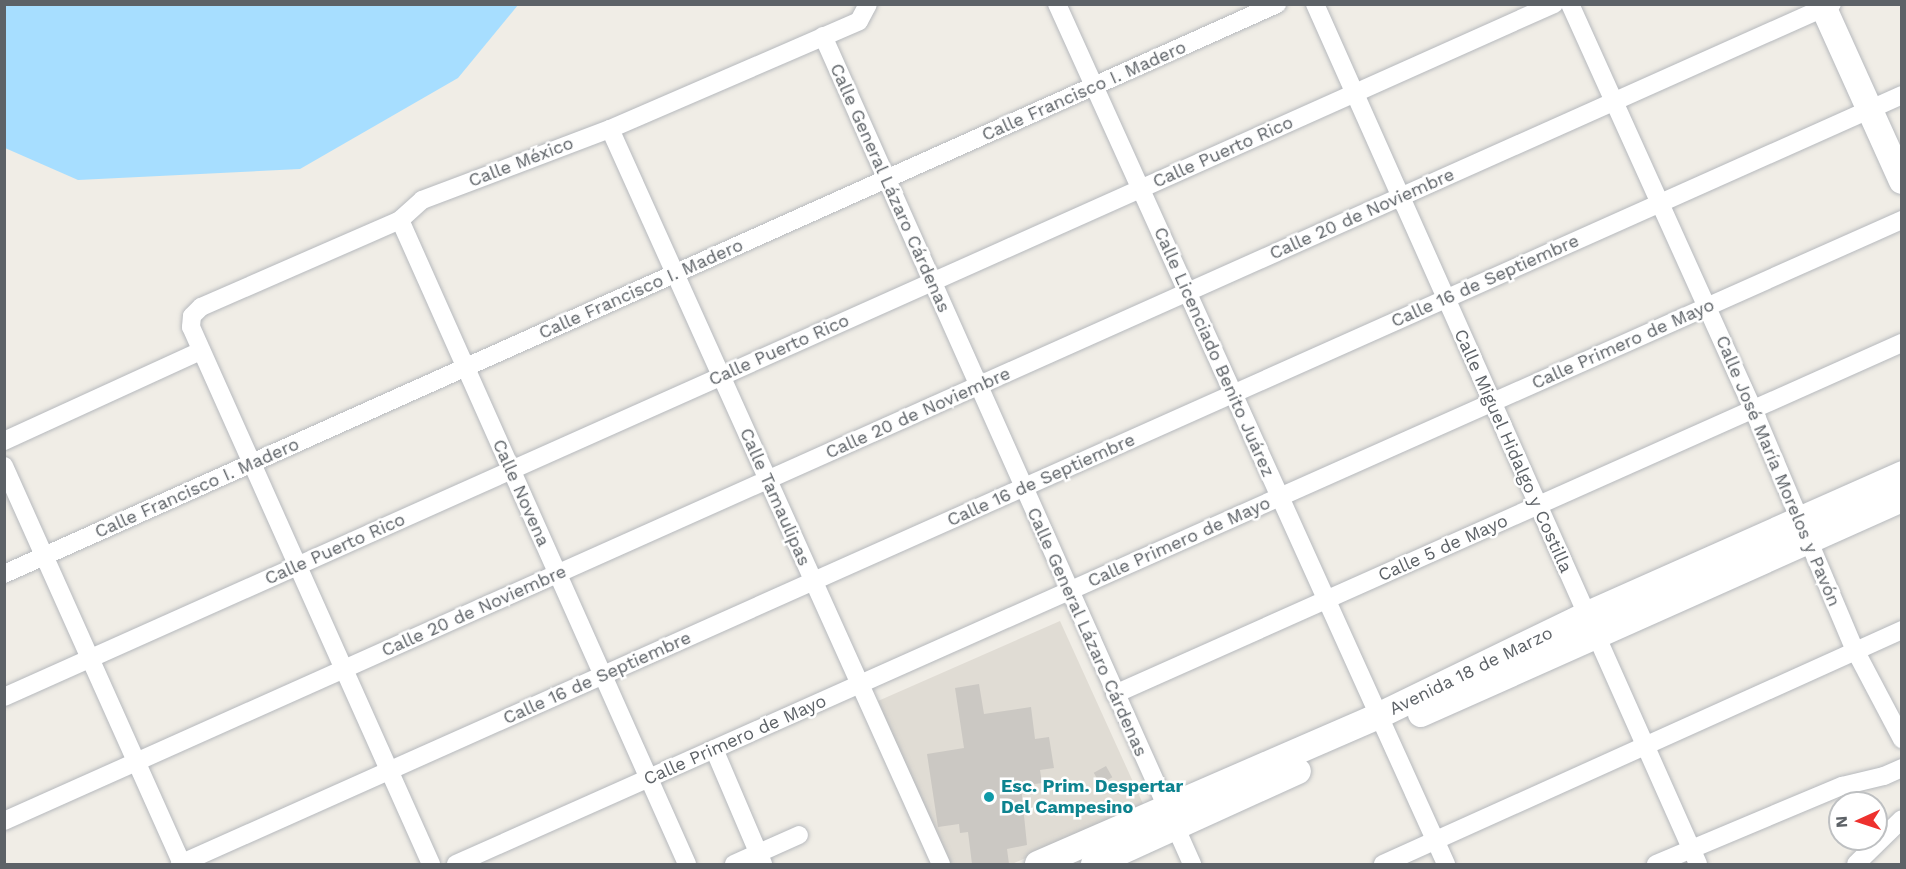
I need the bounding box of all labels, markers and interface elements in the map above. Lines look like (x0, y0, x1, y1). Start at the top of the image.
street label: Calle Francisco I. Madero (979, 36, 1189, 146)
street label: Calle General Lázaro Cárdenas (825, 60, 955, 316)
street label: Calle Puerto Rico (1149, 111, 1297, 193)
street label: Calle México (465, 132, 577, 192)
street label: Calle 20 de Noviembre (1266, 163, 1458, 265)
street label: Calle Licenciado Benito Juárez (1149, 224, 1279, 480)
street label: Calle 16 de Septiembre (1388, 230, 1582, 332)
street label: Calle Francisco I. Madero (536, 234, 746, 344)
street label: Calle Primero de Mayo (1528, 294, 1718, 394)
street label: Calle Puerto Rico (705, 309, 853, 391)
street label: Calle Miguel Hidalgo y Costilla (1449, 325, 1577, 577)
street label: Calle José María Morelos y Pavón (1711, 332, 1845, 610)
street label: Calle 20 de Noviembre (822, 362, 1014, 464)
street label: Calle Tamaulipas (735, 425, 815, 569)
street label: Calle 16 de Septiembre (944, 429, 1138, 531)
street label: Calle Francisco I. Madero (92, 433, 302, 543)
street label: Calle Novena (488, 436, 554, 550)
street label: Calle Primero de Mayo (1084, 492, 1274, 592)
street label: Calle General Lázaro Cárdenas (1022, 504, 1152, 760)
street label: Calle Puerto Rico (261, 508, 409, 590)
street label: Calle 5 de Mayo (1375, 510, 1511, 586)
street label: Calle 20 de Noviembre (378, 560, 570, 662)
street label: Avenida 18 de Marzo (1386, 622, 1556, 720)
street label: Calle 16 de Septiembre (500, 627, 694, 729)
street label: Calle Primero de Mayo (640, 690, 830, 790)
place label: Esc. Prim. Despertar Del Campesino (1001, 776, 1183, 818)
marker: Esc. Prim. Despertar Del Campesino (982, 790, 996, 804)
north arrow (1828, 791, 1888, 851)
text: N (1832, 815, 1851, 828)

